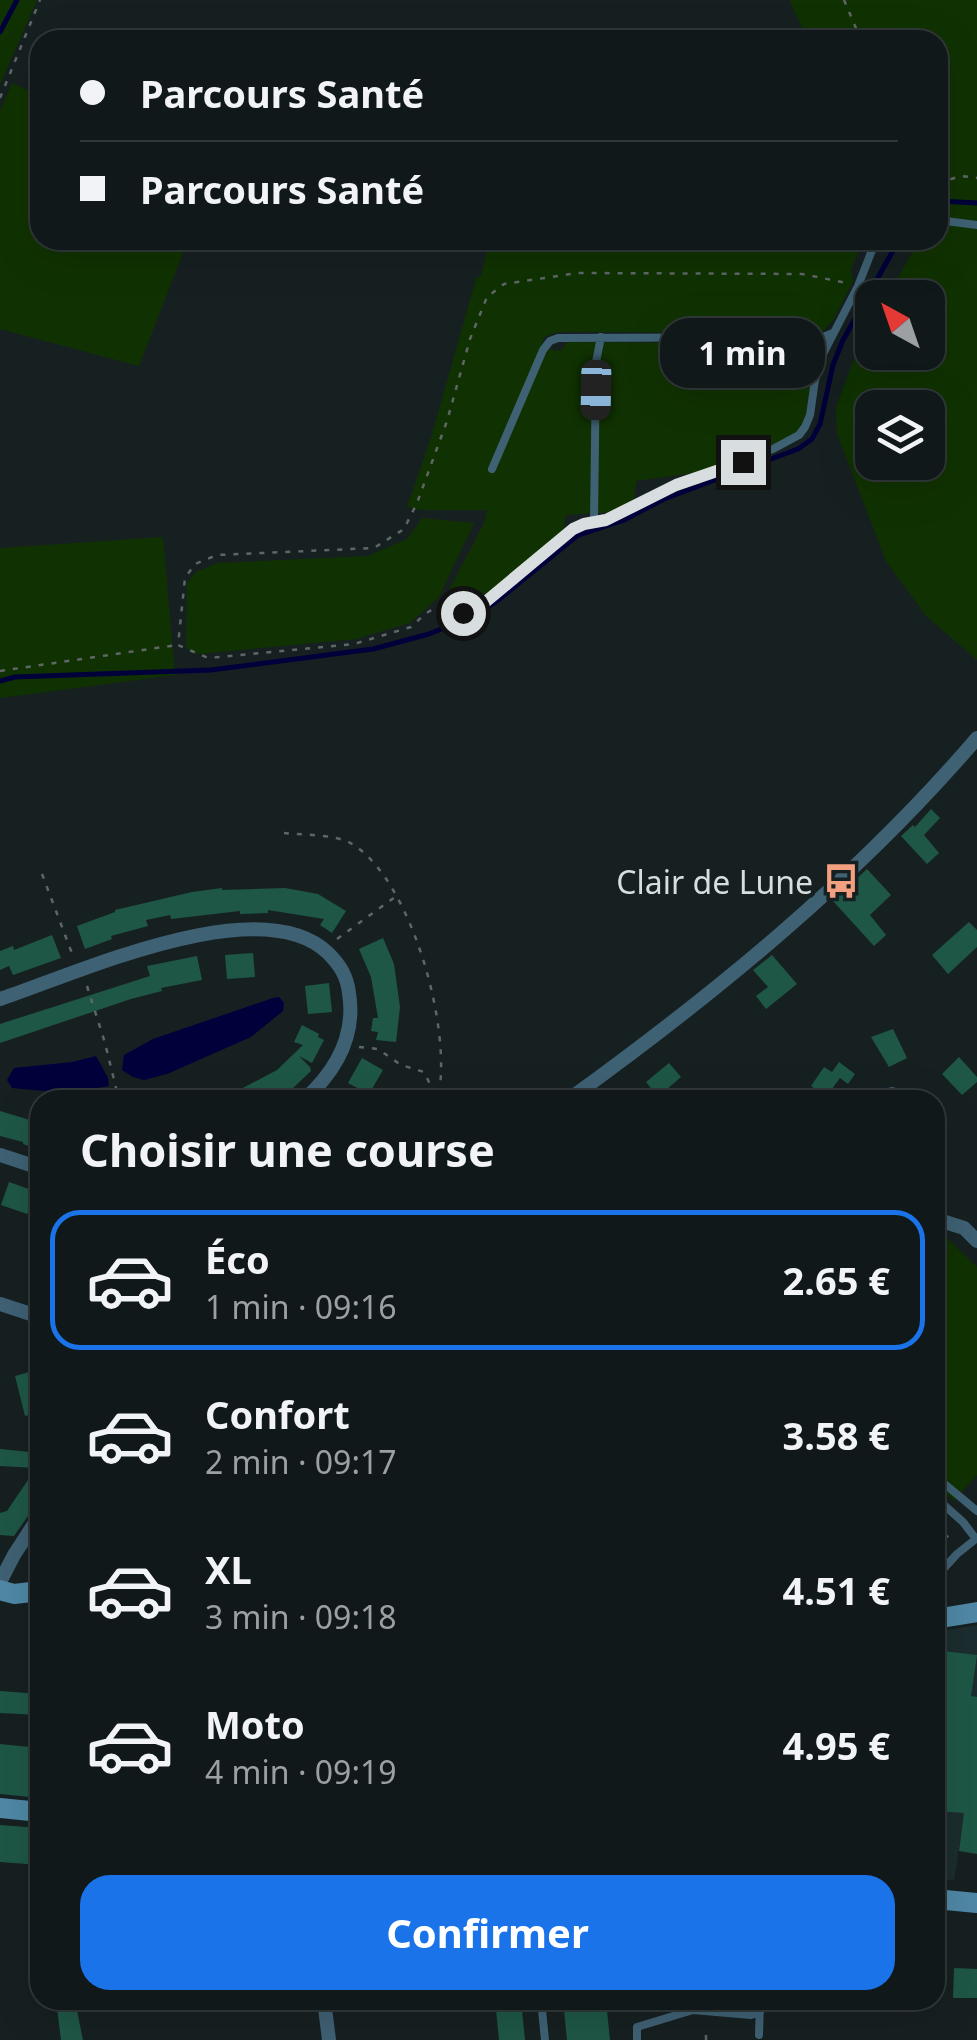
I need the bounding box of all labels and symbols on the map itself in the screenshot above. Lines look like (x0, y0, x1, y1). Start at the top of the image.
north arrow (855, 280, 945, 370)
callout: 1 min (660, 317, 826, 387)
car (580, 360, 612, 420)
route end (721, 440, 766, 485)
route start (441, 591, 486, 636)
place label: Clair de Lune (616, 860, 813, 903)
bus stop icon: Clair de Lune (822, 862, 860, 900)

